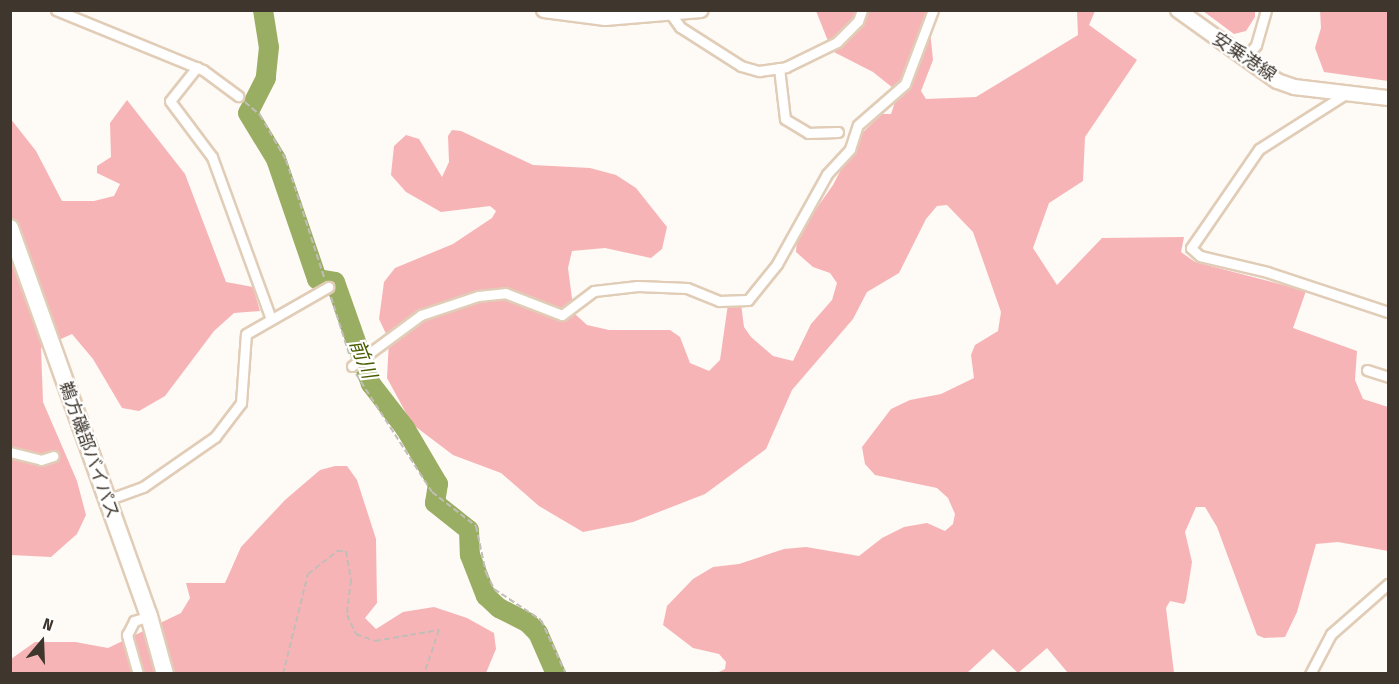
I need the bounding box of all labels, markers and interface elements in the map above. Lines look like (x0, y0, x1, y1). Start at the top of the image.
street label: 安乗港線 (1208, 28, 1280, 86)
water label: 前川 (345, 336, 381, 382)
street label: 鵜方磯部バイパス (54, 379, 124, 521)
north arrow (12, 612, 72, 672)
text: N (40, 614, 56, 635)

